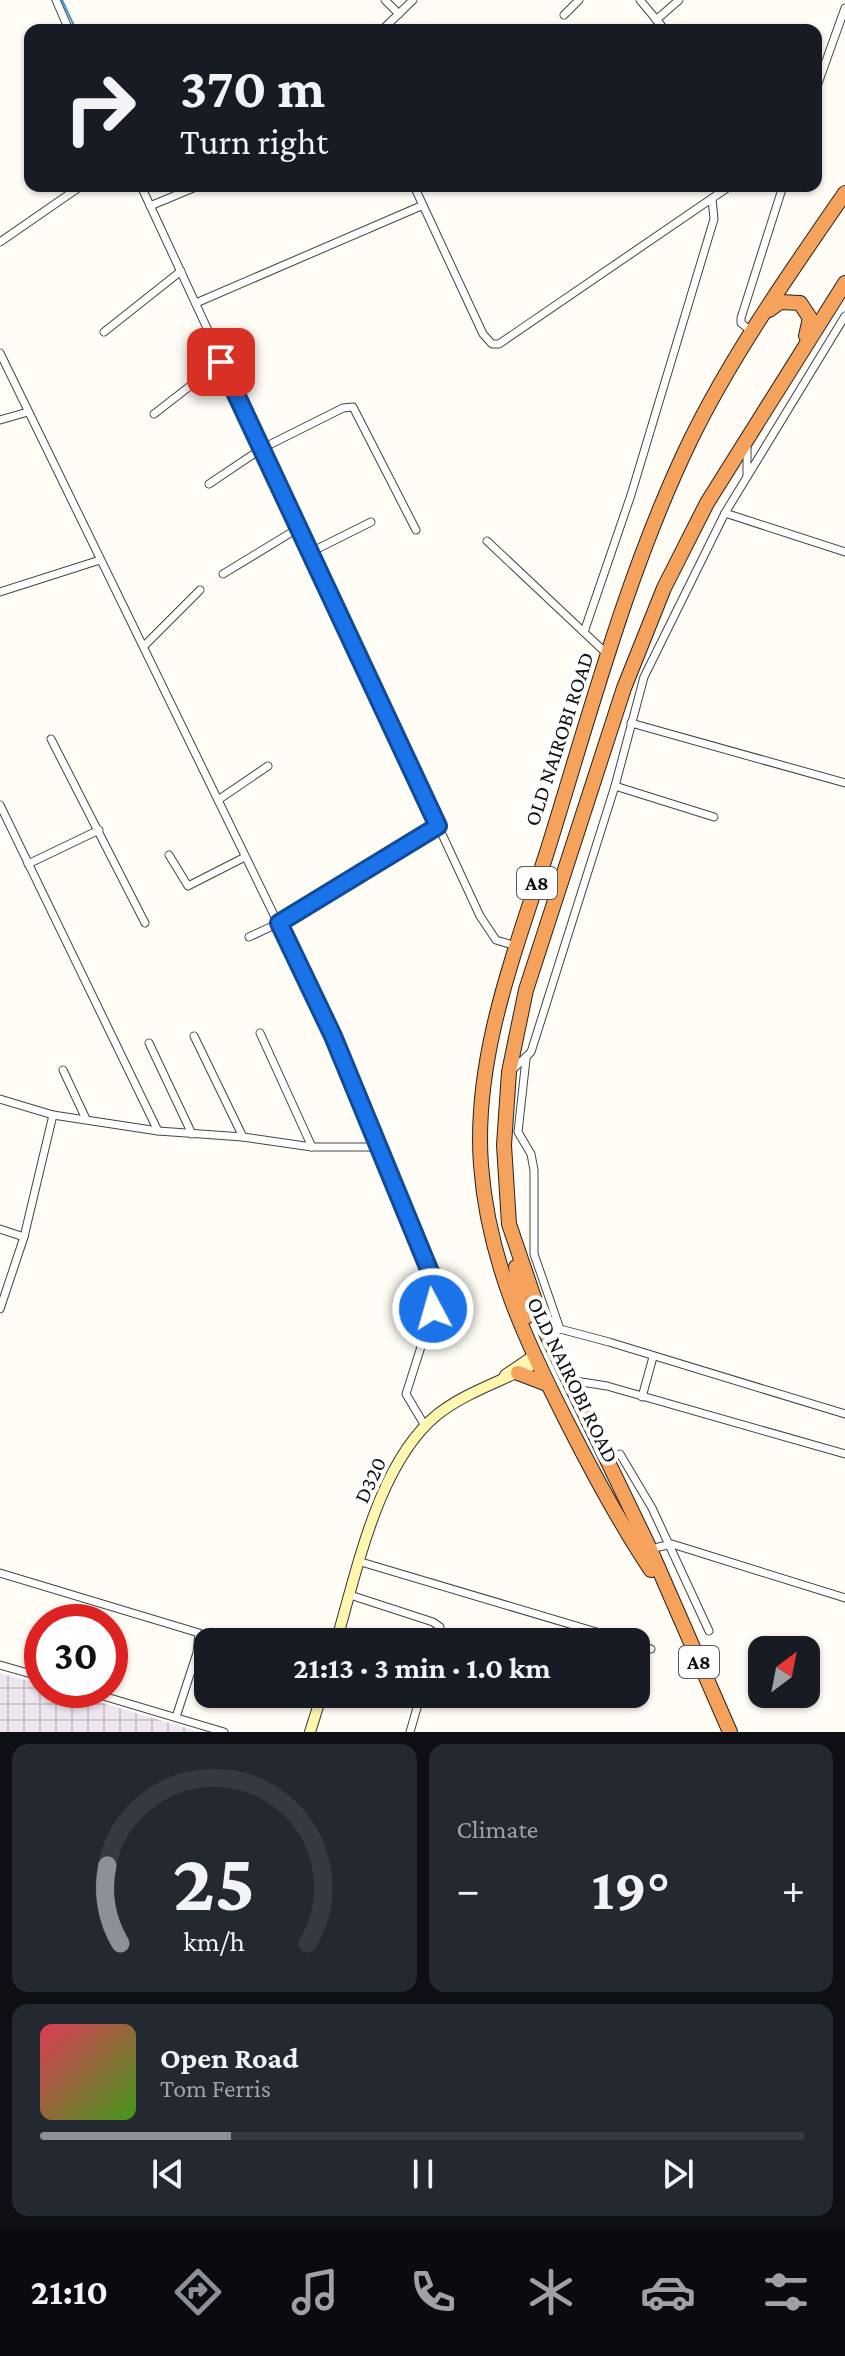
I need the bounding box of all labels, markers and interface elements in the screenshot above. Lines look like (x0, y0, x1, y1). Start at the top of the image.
icon: right (48, 56, 152, 160)
text: 370 m (180, 57, 325, 119)
text: Turn right (180, 122, 328, 162)
pin (187, 328, 255, 396)
icon: arrive (199, 340, 243, 384)
street label: OLD NAIROBI ROAD (519, 649, 599, 829)
road number: A8 (517, 867, 557, 899)
position arrow (391, 1267, 475, 1351)
street label: OLD NAIROBI ROAD (522, 1293, 624, 1467)
street label: D320 (349, 1453, 391, 1507)
speed limit sign: 30 (24, 1604, 128, 1708)
north arrow (748, 1636, 820, 1708)
map controls (748, 1636, 820, 1708)
road number: A8 (679, 1646, 719, 1678)
text: 21:13 · 3 min · 1.0 km (293, 1651, 551, 1684)
text: Climate (457, 1815, 538, 1844)
text: 25 (173, 1835, 256, 1928)
text: 19° (591, 1855, 670, 1922)
text: − (457, 1865, 480, 1913)
text: + (782, 1865, 805, 1913)
text: km/h (183, 1925, 245, 1957)
text: Open Road (160, 2041, 299, 2074)
text: Tom Ferris (160, 2074, 271, 2103)
icon: previous (146, 2152, 190, 2196)
icon: pause (401, 2152, 445, 2196)
icon: next (656, 2152, 700, 2196)
icon: directions (170, 2264, 226, 2320)
icon: music (287, 2264, 343, 2320)
icon: phone (405, 2264, 461, 2320)
icon: climate (523, 2264, 579, 2320)
icon: car (640, 2264, 696, 2320)
icon: filters (758, 2264, 814, 2320)
text: 21:10 (31, 2272, 108, 2312)

